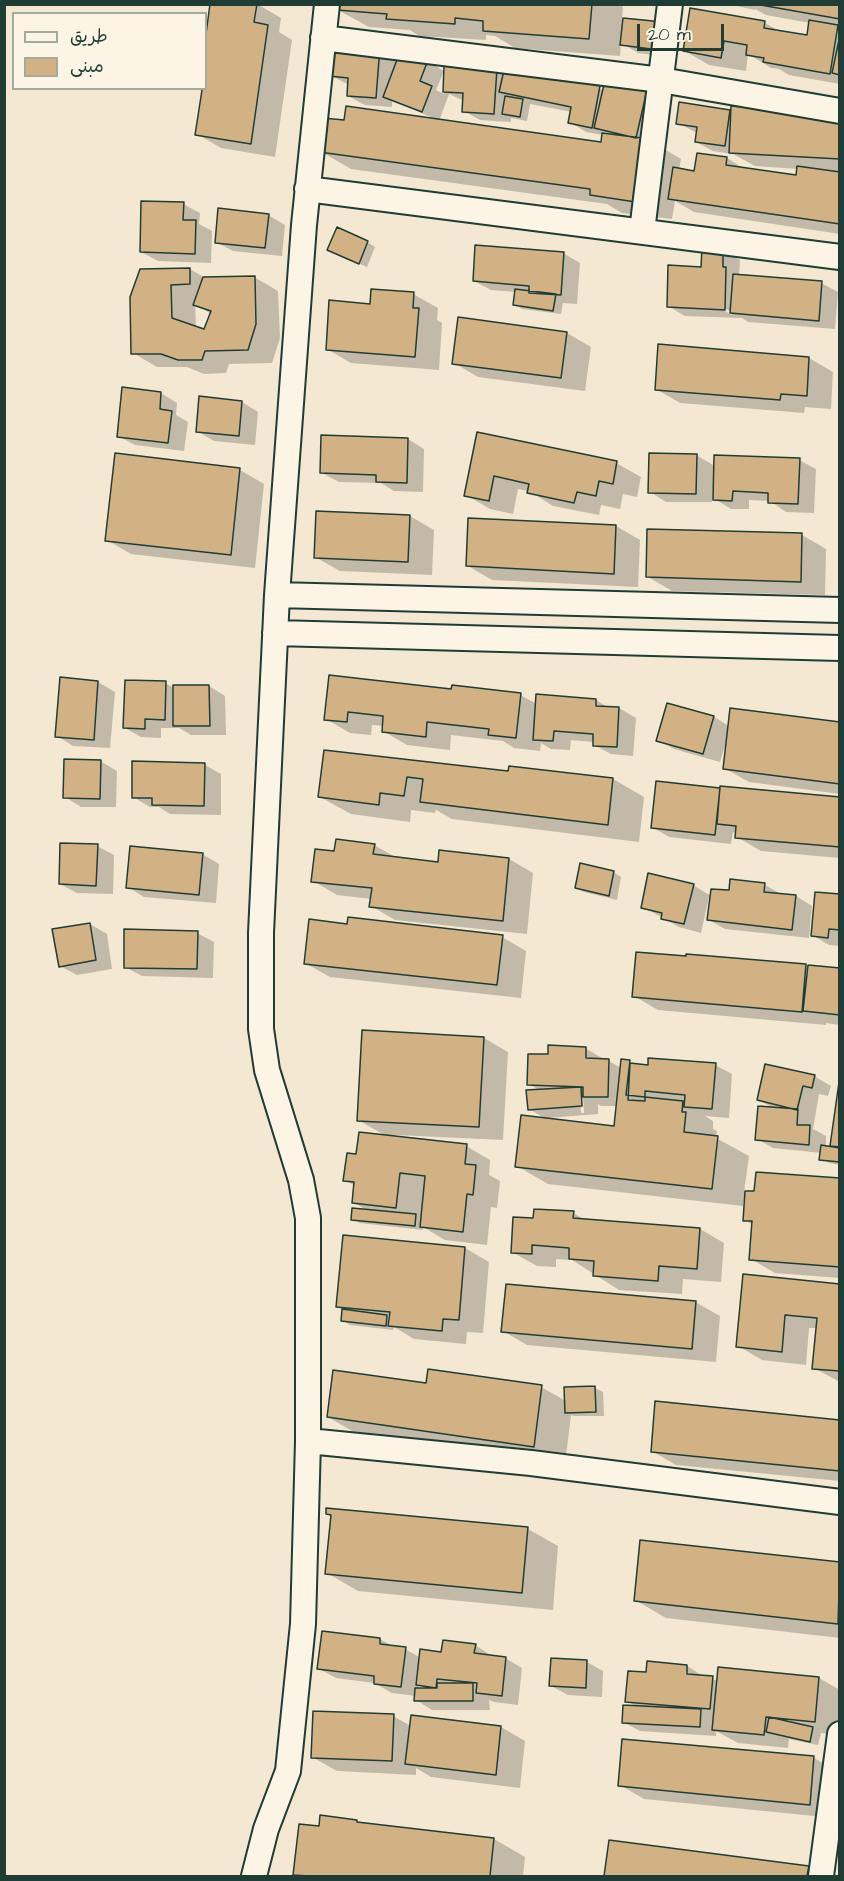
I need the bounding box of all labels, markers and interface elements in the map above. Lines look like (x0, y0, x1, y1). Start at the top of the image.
legend (12, 12, 207, 90)
scale bar (640, 12, 727, 50)
text: 20 m (648, 22, 691, 47)
text: طريق (70, 24, 108, 49)
text: مبنى (70, 54, 104, 79)

